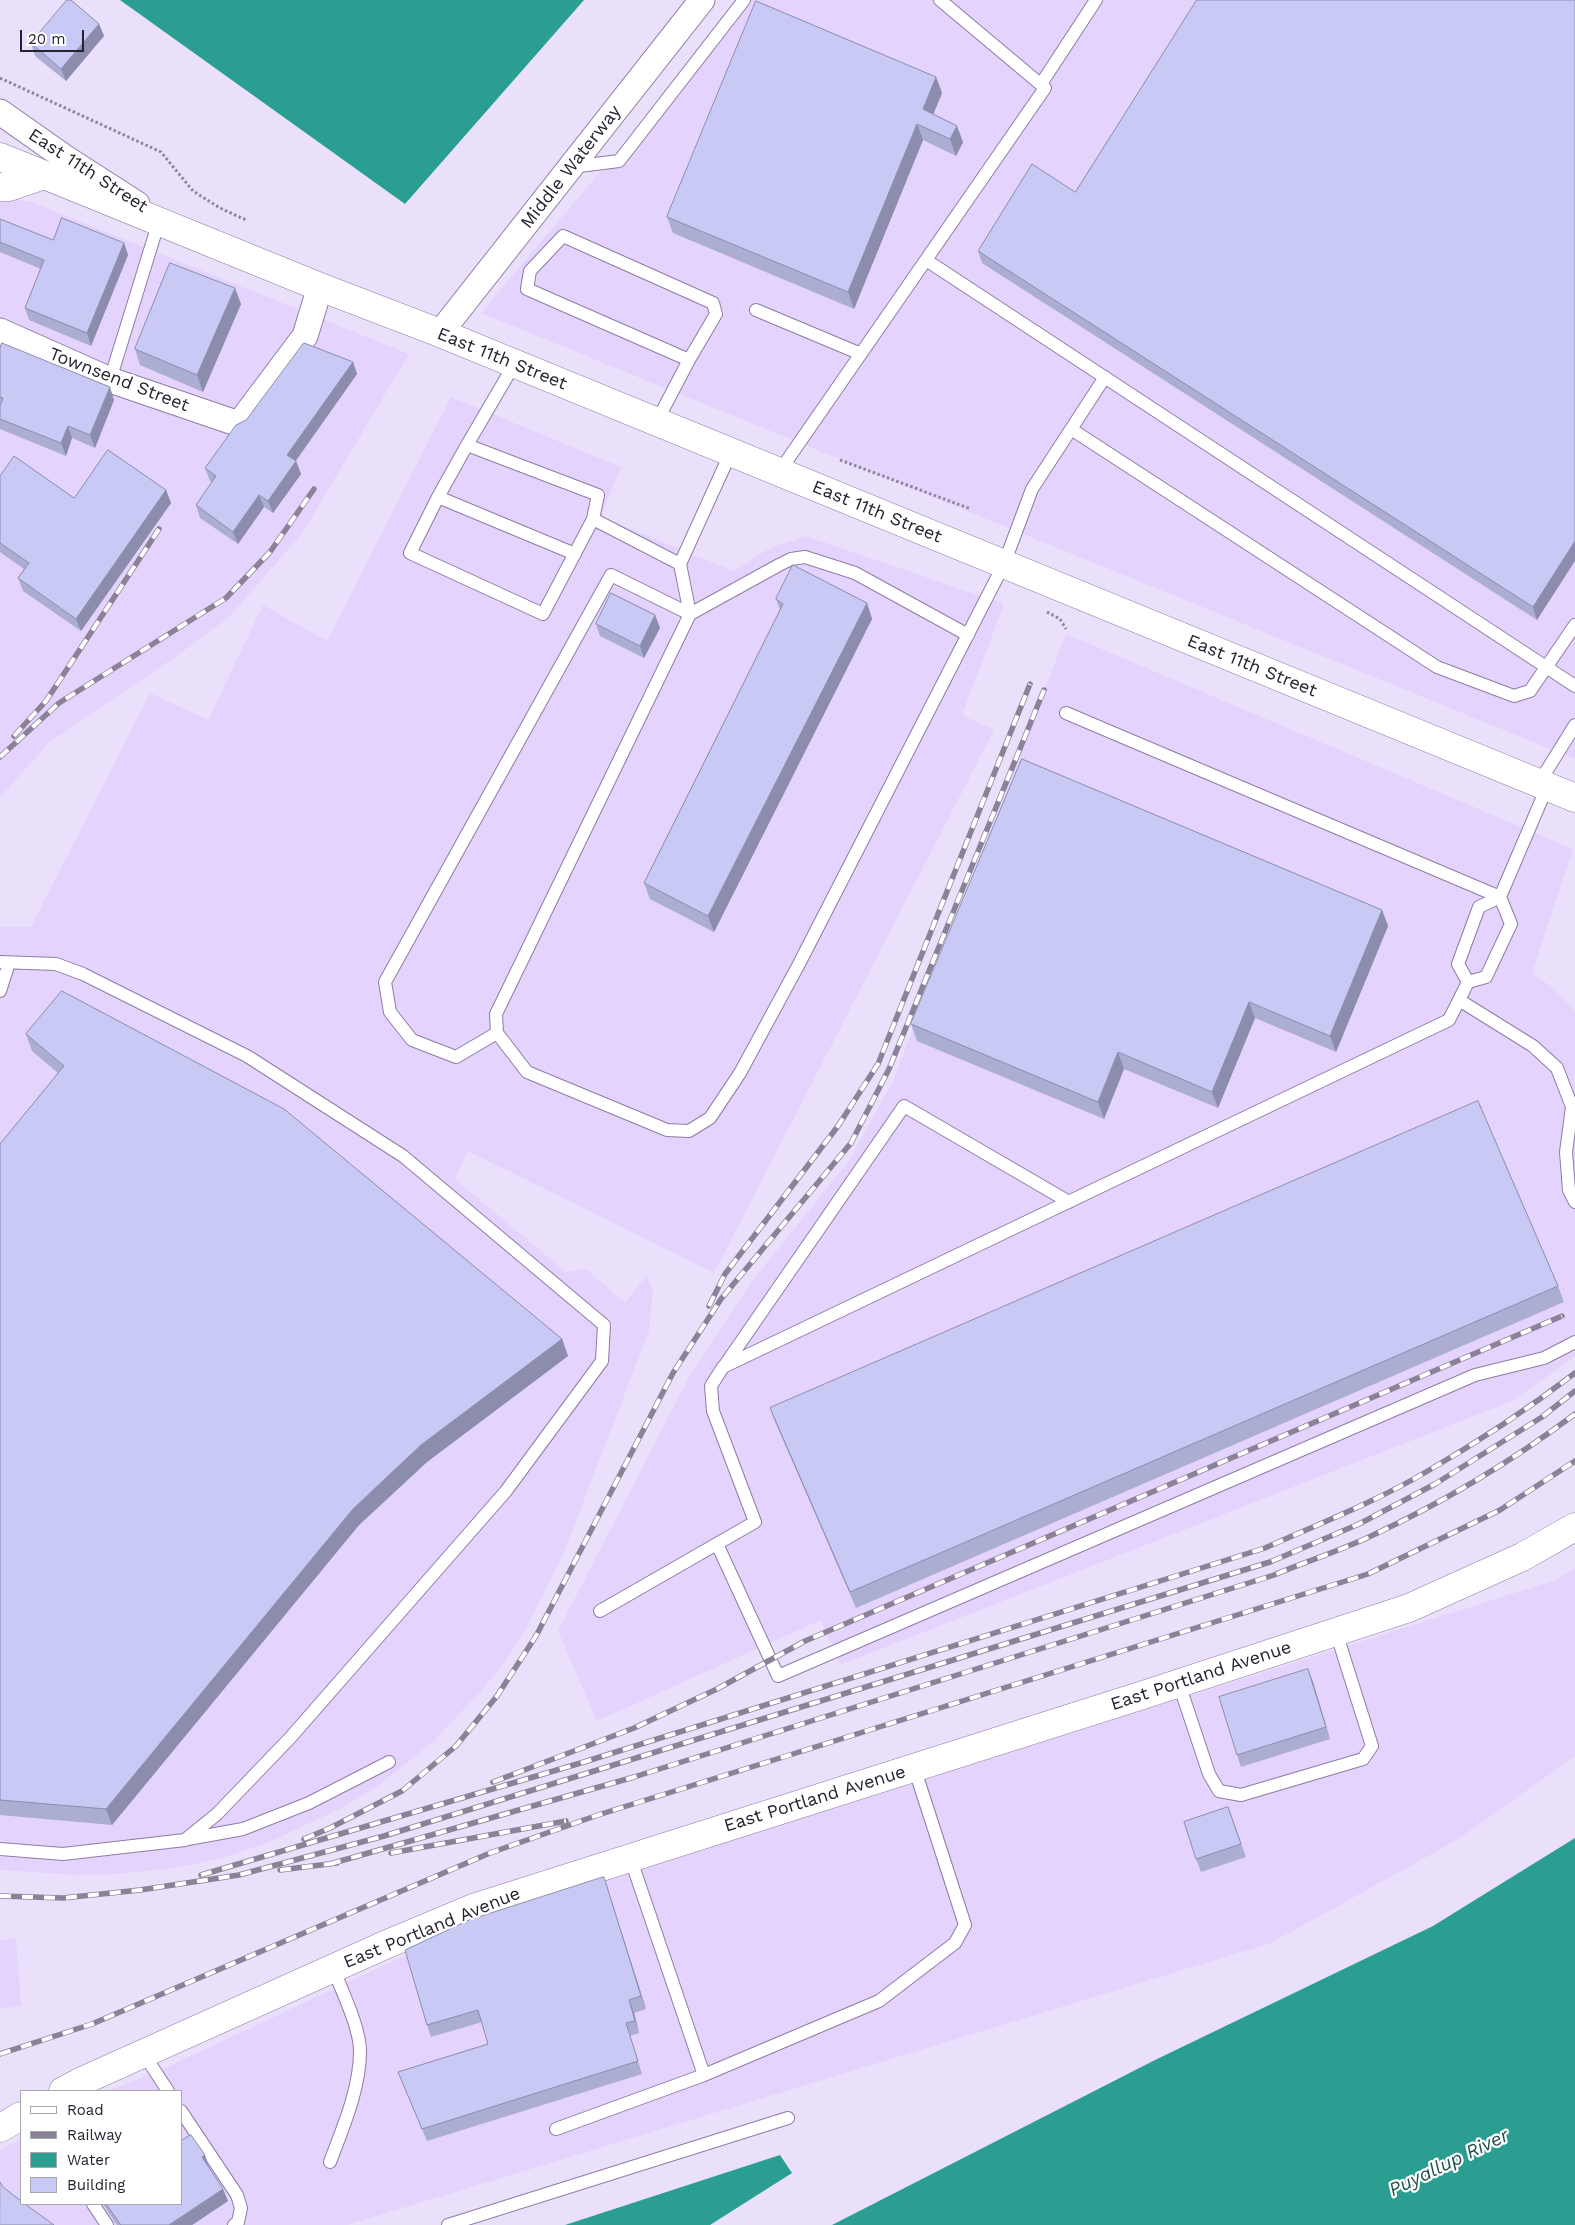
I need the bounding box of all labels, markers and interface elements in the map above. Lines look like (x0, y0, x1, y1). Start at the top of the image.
scale bar (22, 20, 86, 52)
text: 20 m (28, 30, 66, 48)
street label: Middle Waterway (516, 101, 626, 233)
street label: East 11th Street (24, 124, 152, 218)
street label: East 11th Street (434, 323, 570, 395)
street label: Townsend Street (46, 343, 192, 417)
street label: East 11th Street (809, 476, 945, 548)
street label: East 11th Street (1184, 630, 1320, 702)
street label: East Portland Avenue (1108, 1637, 1294, 1715)
street label: East Portland Avenue (722, 1761, 908, 1837)
street label: East Portland Avenue (340, 1883, 524, 1973)
legend (20, 2090, 182, 2205)
text: Road (67, 2101, 104, 2119)
water label: Puyallup River (1385, 2124, 1513, 2202)
text: Railway (67, 2126, 122, 2144)
text: Water (67, 2151, 110, 2169)
text: Building (67, 2176, 125, 2194)

